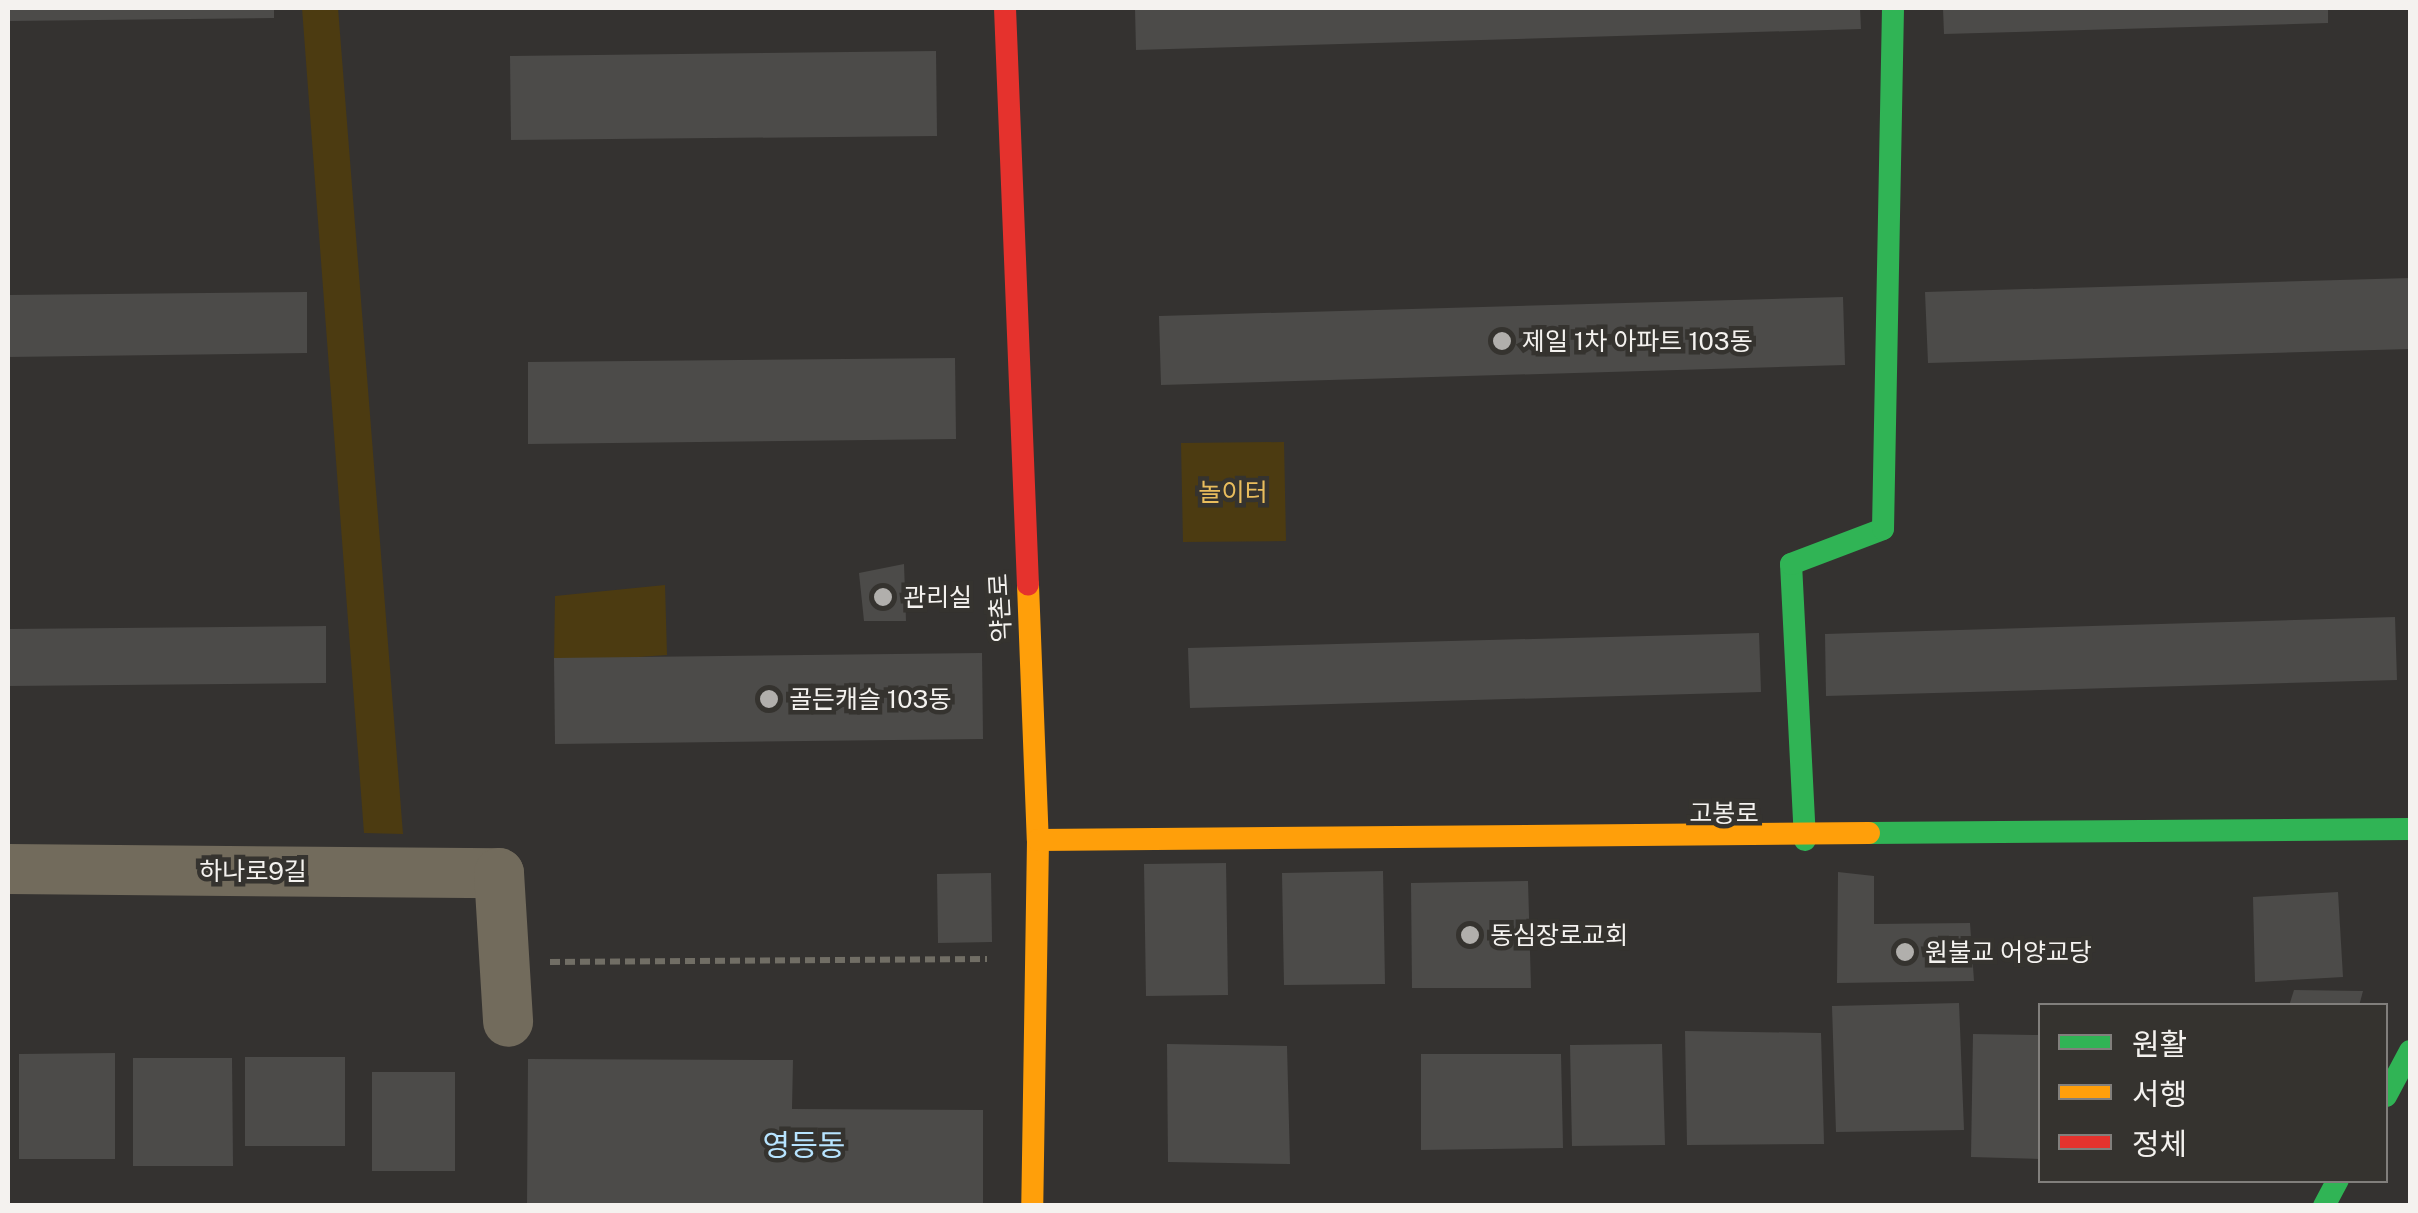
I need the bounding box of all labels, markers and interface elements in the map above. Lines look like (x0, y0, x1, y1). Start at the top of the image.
place label: 제일 1차 아파트 103동 (1522, 326, 1752, 356)
marker: 제일 1차 아파트 103동 (1491, 330, 1513, 352)
park label: 놀이터 (1199, 477, 1267, 507)
street label: 약촌로 (983, 573, 1017, 643)
place label: 관리실 (903, 582, 972, 612)
marker: 관리실 (872, 586, 894, 608)
place label: 골든캐슬 103동 (789, 684, 951, 714)
marker: 골든캐슬 103동 (758, 688, 780, 710)
street label: 고봉로 (1690, 798, 1758, 828)
street label: 하나로9길 (199, 856, 307, 886)
place label: 동심장로교회 (1490, 920, 1628, 950)
marker: 동심장로교회 (1459, 924, 1481, 946)
place label: 원불교 어양교당 (1925, 937, 2092, 967)
marker: 원불교 어양교당 (1894, 941, 1916, 963)
legend (2038, 1003, 2388, 1183)
text: 원활 (2132, 1026, 2187, 1062)
text: 서행 (2132, 1076, 2187, 1112)
text: 정체 (2132, 1126, 2187, 1162)
district label: 영등동 (763, 1127, 845, 1163)

